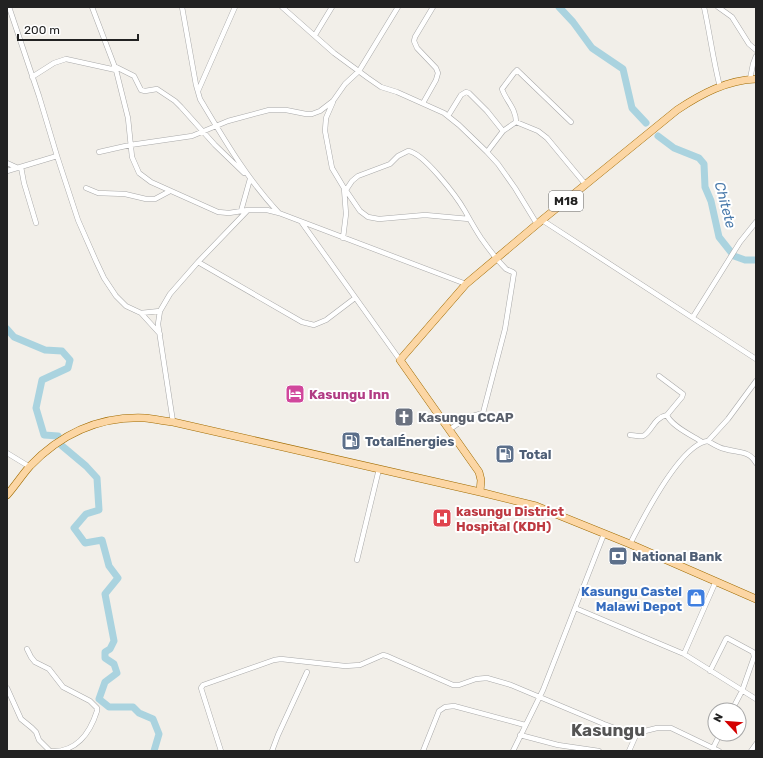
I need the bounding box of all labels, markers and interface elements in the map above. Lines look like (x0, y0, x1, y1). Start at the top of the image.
scale bar (18, 16, 138, 42)
text: 200 m (24, 23, 60, 37)
water label: Chitete (711, 180, 739, 230)
road number: M18 (549, 191, 583, 211)
hotel icon: Kasungu Inn (284, 383, 306, 405)
place label: Kasungu Inn (309, 387, 389, 402)
church icon: Kasungu CCAP (393, 406, 415, 428)
place label: Kasungu CCAP (418, 410, 514, 425)
fuel station icon: TotalÉnergies (340, 430, 362, 452)
place label: TotalÉnergies (365, 434, 455, 449)
fuel station icon: Total (494, 443, 516, 465)
place label: Total (519, 447, 551, 462)
place label: kasungu District Hospital (KDH) (456, 504, 564, 534)
hospital icon: kasungu District Hospital (KDH) (431, 507, 453, 529)
bank icon: National Bank (607, 545, 629, 567)
place label: National Bank (632, 549, 722, 564)
place label: Kasungu Castel Malawi Depot (581, 584, 682, 614)
shop icon: Kasungu Castel Malawi Depot (685, 587, 707, 609)
north arrow (707, 702, 747, 742)
text: N (711, 711, 726, 724)
district label: Kasungu (571, 720, 645, 740)

